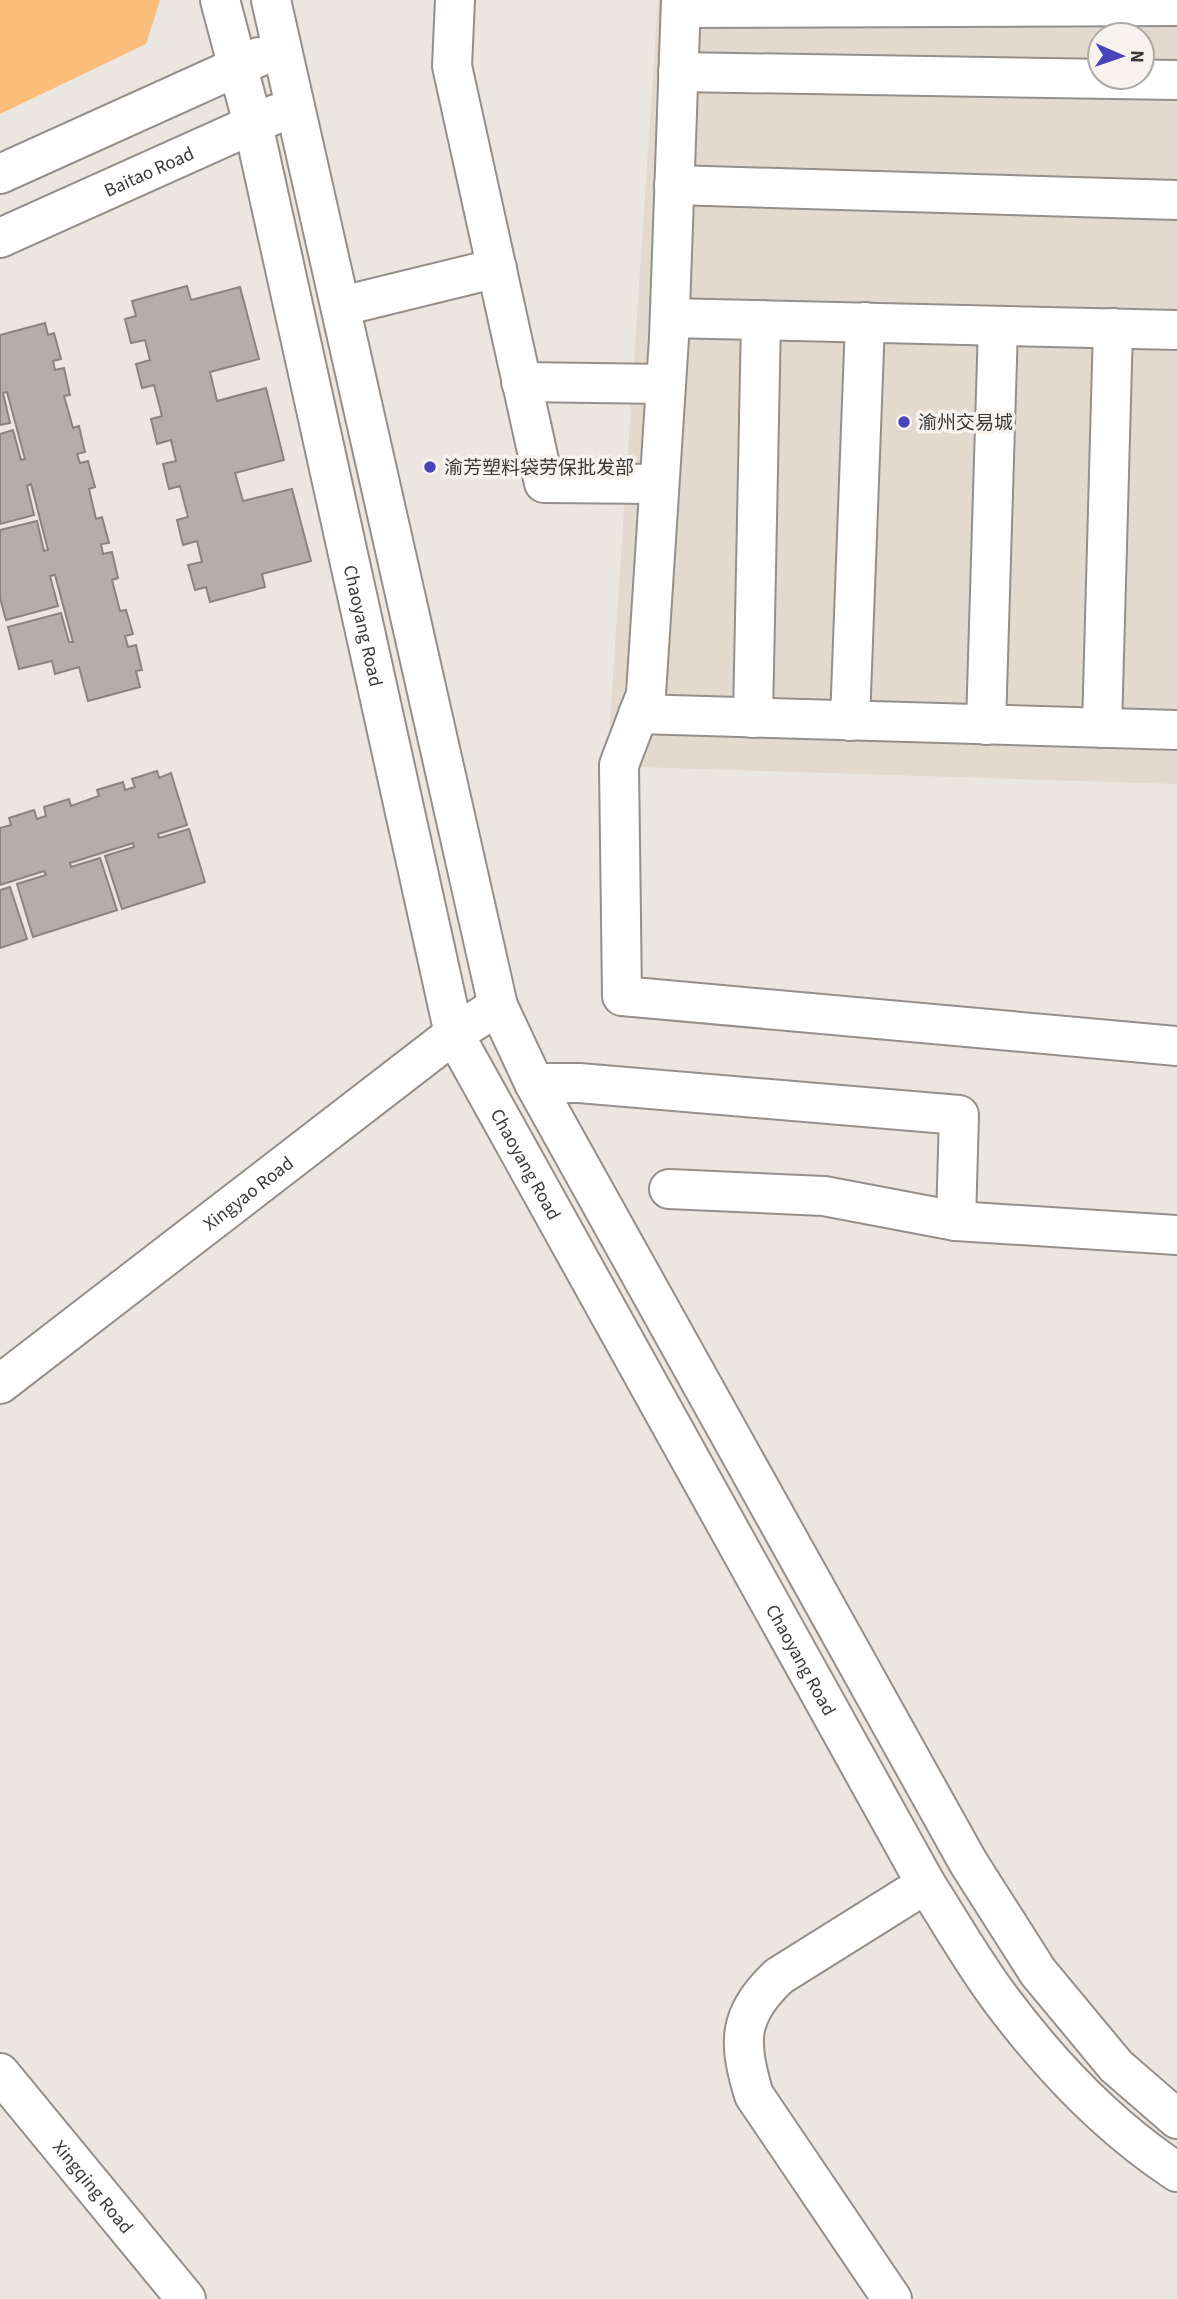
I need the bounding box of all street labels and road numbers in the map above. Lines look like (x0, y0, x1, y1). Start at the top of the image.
street label: Baitao Road (100, 141, 199, 205)
street label: Chaoyang Road (336, 563, 389, 689)
street label: Chaoyang Road (483, 1104, 567, 1225)
street label: Xingyao Road (198, 1151, 300, 1238)
street label: Chaoyang Road (758, 1600, 842, 1721)
street label: Xingqing Road (46, 2135, 139, 2240)

